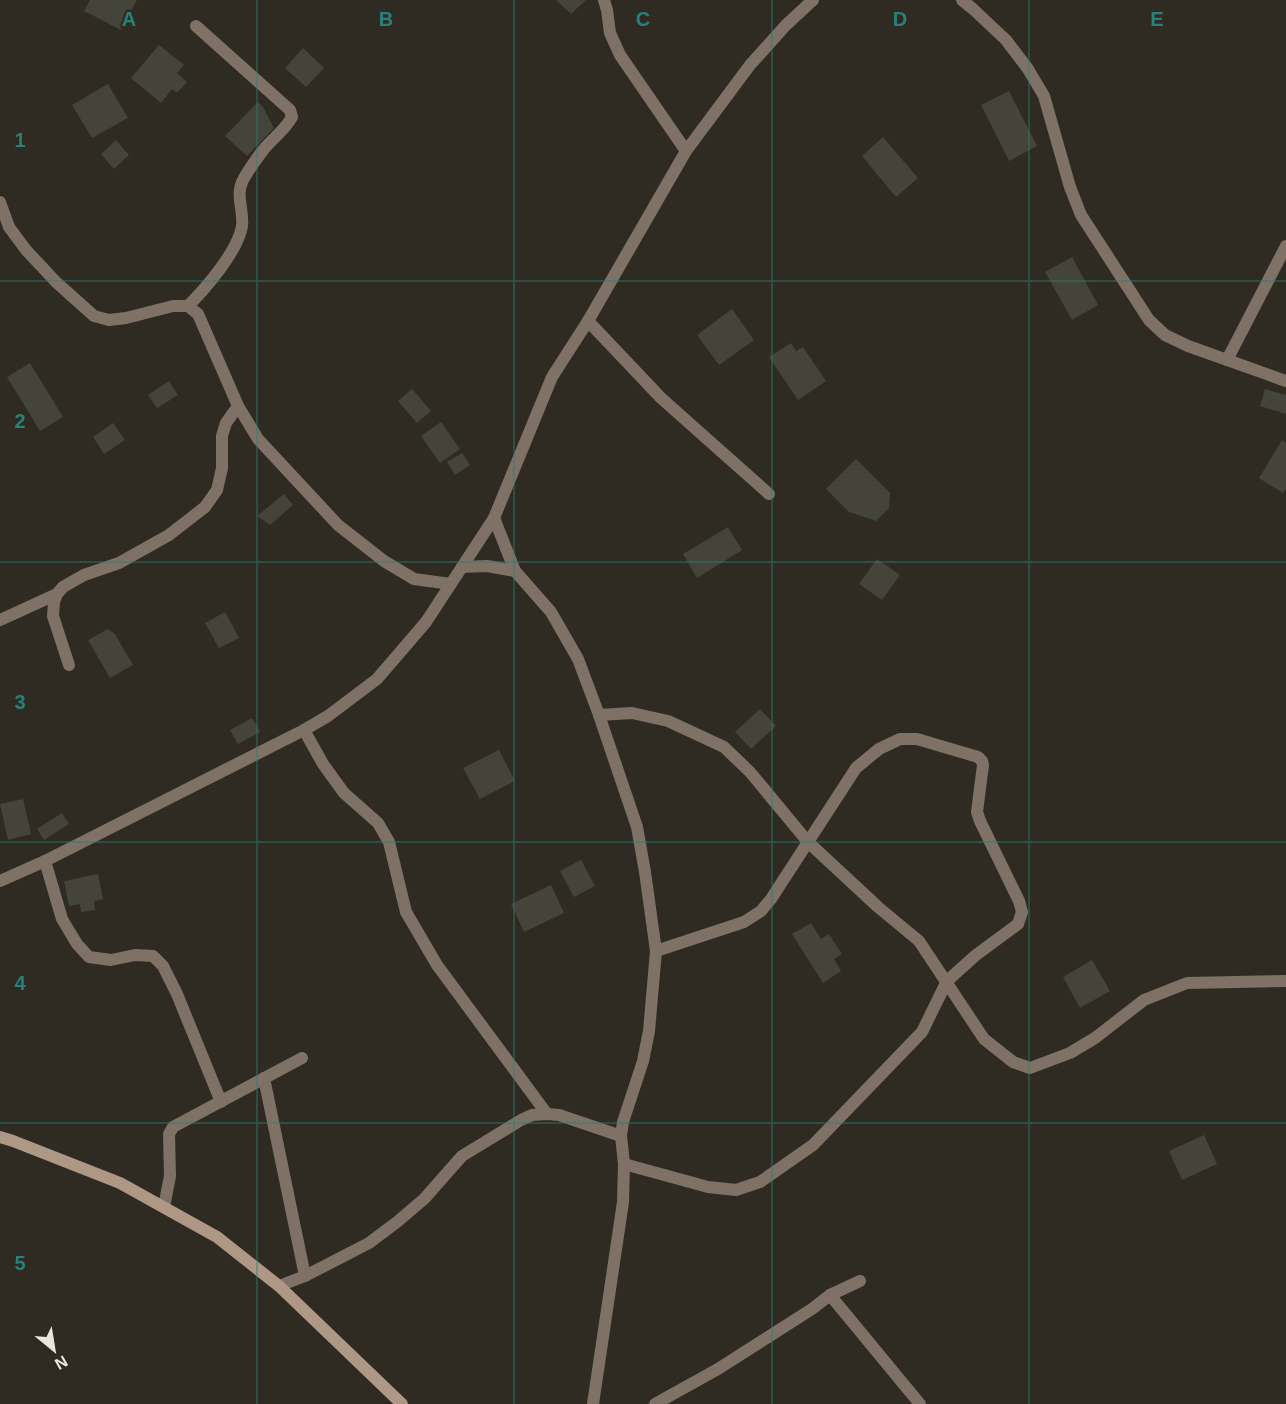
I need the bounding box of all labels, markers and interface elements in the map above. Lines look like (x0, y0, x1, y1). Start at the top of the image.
text: A (122, 8, 136, 30)
text: B (379, 8, 393, 30)
text: C (636, 8, 650, 30)
text: D (893, 8, 907, 30)
text: E (1150, 8, 1164, 30)
text: 1 (14, 129, 26, 151)
text: 2 (14, 410, 26, 432)
text: 3 (14, 691, 26, 713)
text: 4 (14, 972, 26, 994)
text: 5 (14, 1252, 26, 1274)
north arrow (24, 1320, 84, 1380)
text: N (52, 1352, 71, 1373)

